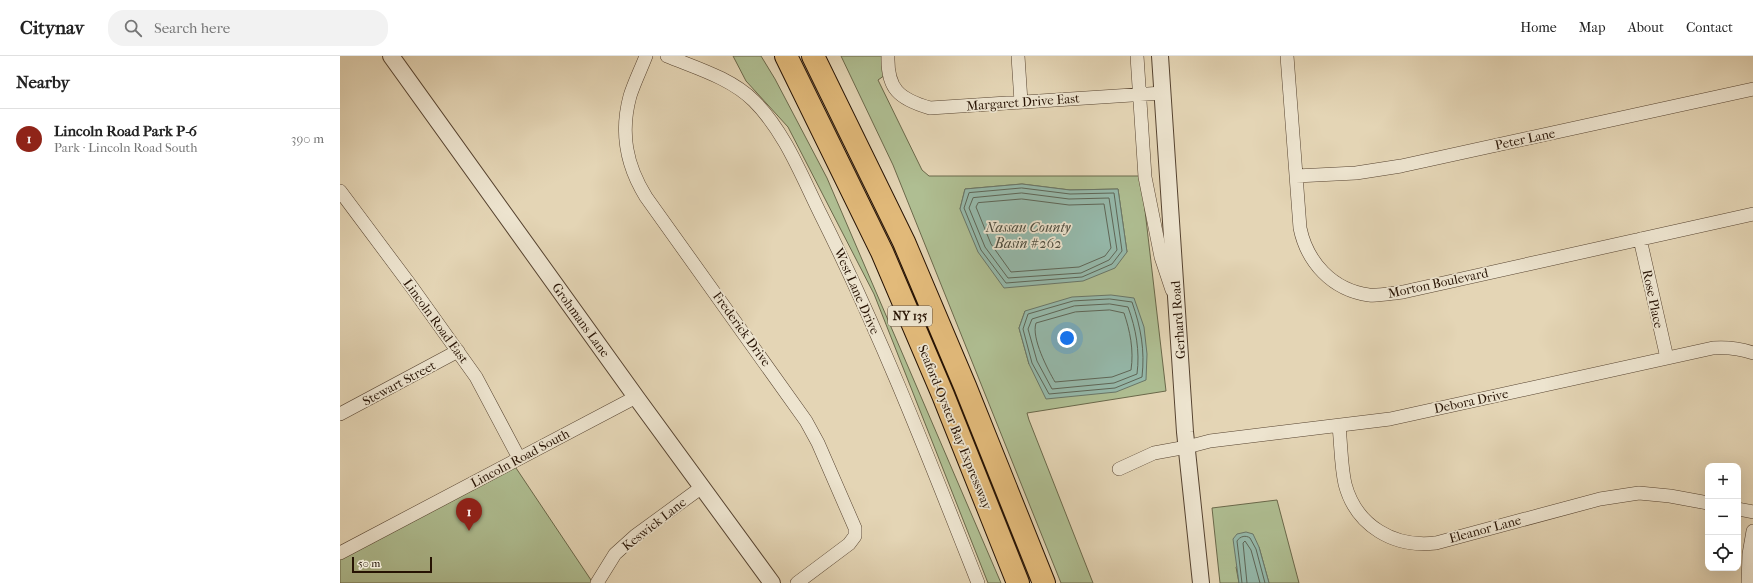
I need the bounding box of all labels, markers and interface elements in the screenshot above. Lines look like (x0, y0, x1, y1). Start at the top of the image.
search box (108, 10, 388, 46)
text: Citynav (20, 17, 84, 39)
icon: search (122, 17, 144, 39)
text: Search here (154, 19, 230, 37)
text: Home (1520, 19, 1557, 36)
text: Map (1579, 19, 1606, 36)
text: About (1628, 19, 1664, 36)
text: Contact (1686, 19, 1733, 36)
text: Nearby (16, 72, 70, 92)
street label: Margaret Drive East (966, 91, 1081, 113)
text: Lincoln Road Park P-6 (54, 122, 197, 140)
street label: Peter Lane (1494, 125, 1557, 153)
text: 1 (27, 131, 31, 146)
text: 390 m (291, 131, 324, 146)
text: Park · Lincoln Road South (54, 140, 198, 155)
water label: Nassau County Basin #262 (985, 219, 1072, 252)
street label: West Lane Drive (831, 245, 883, 337)
street label: Morton Boulevard (1386, 265, 1490, 301)
street label: Rose Place (1639, 268, 1667, 330)
street label: Lincoln Road East (400, 276, 472, 366)
street label: Gerhard Road (1168, 279, 1188, 360)
street label: Grohmans Lane (549, 280, 613, 361)
street label: Frederick Drive (710, 289, 774, 370)
road number: NY 135 (888, 306, 932, 326)
your location (1057, 328, 1077, 348)
street label: Seaford-Oyster Bay Expressway (915, 342, 995, 513)
street label: Stewart Street (360, 357, 438, 409)
street label: Debora Drive (1432, 386, 1510, 416)
street label: Lincoln Road South (468, 425, 572, 490)
map controls (1705, 463, 1741, 571)
button: + (1705, 463, 1741, 499)
street label: Keswick Lane (619, 494, 689, 554)
pin: 1 (456, 498, 482, 531)
button: − (1705, 499, 1741, 535)
street label: Eleanor Lane (1447, 512, 1523, 546)
button: locate (1705, 535, 1741, 571)
scale bar (352, 555, 432, 574)
text: 50 m (358, 557, 380, 570)

